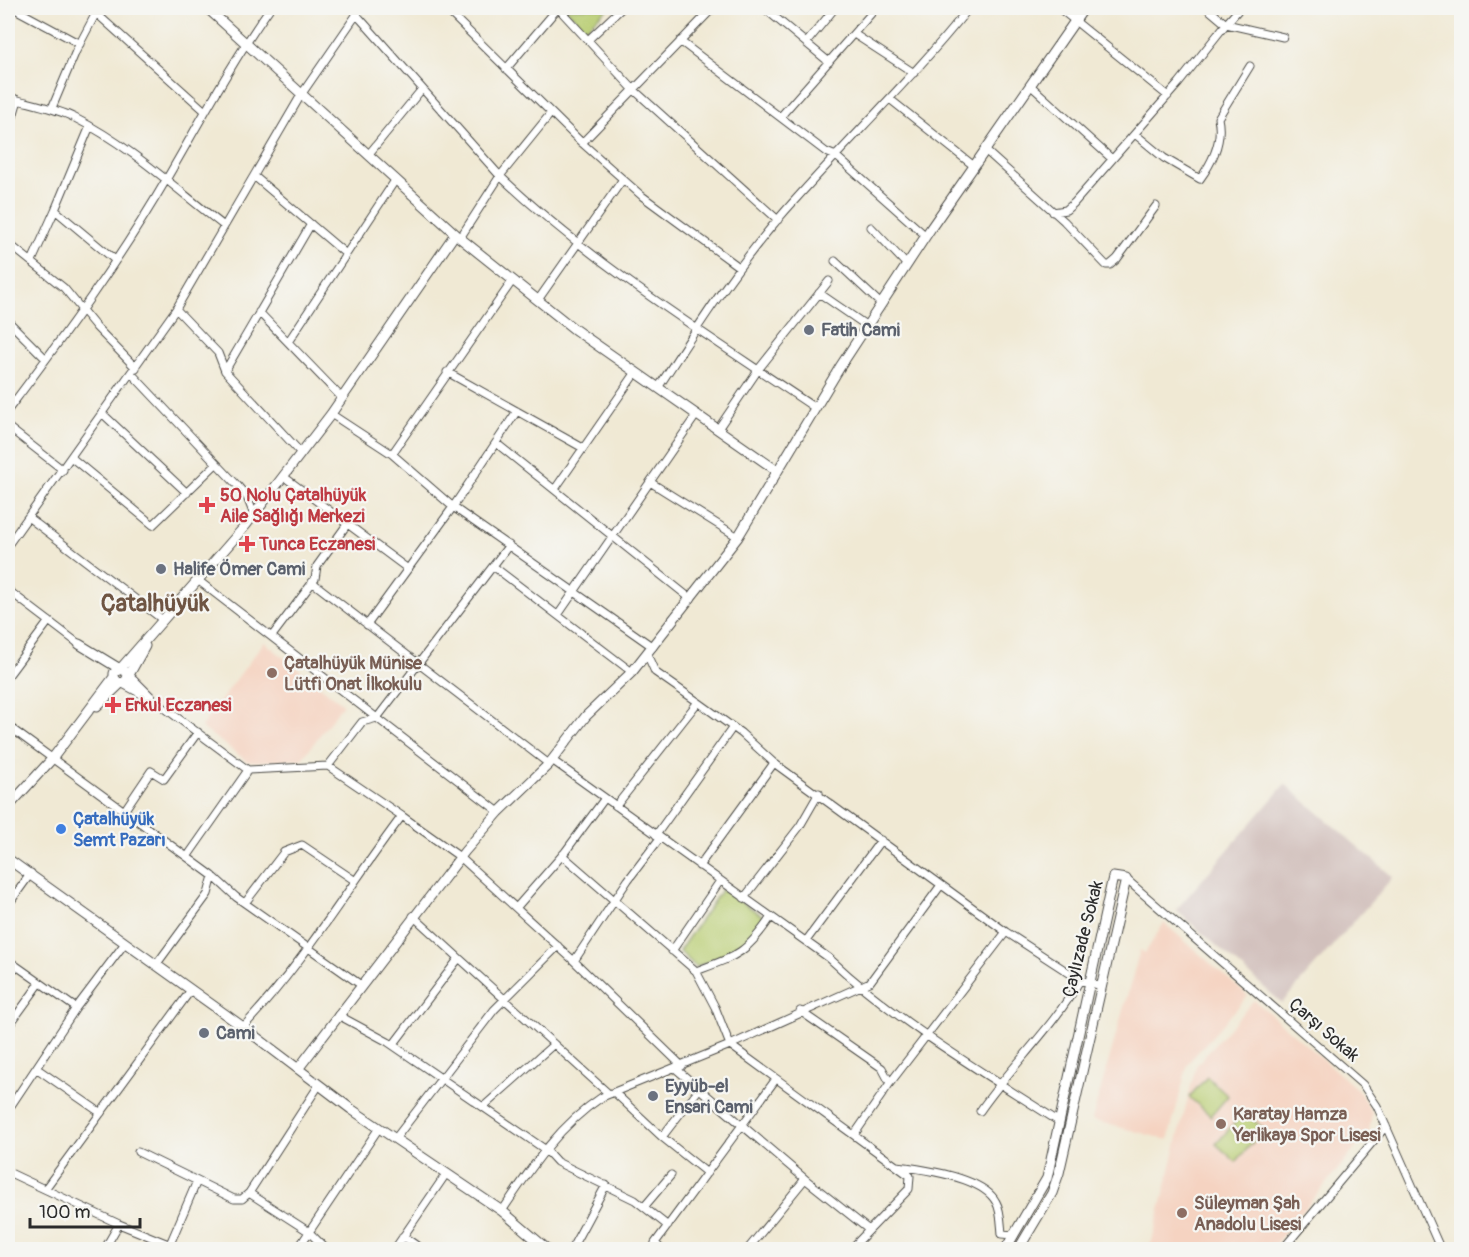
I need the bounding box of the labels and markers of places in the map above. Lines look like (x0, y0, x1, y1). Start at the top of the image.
place label: Fatih Cami (821, 319, 900, 342)
marker: Fatih Cami (802, 323, 816, 337)
place label: 50 Nolu Çatalhüyük Aile Sağlığı Merkezi (220, 484, 367, 528)
marker: 50 Nolu Çatalhüyük Aile Sağlığı Merkezi (198, 496, 216, 514)
place label: Tunca Eczanesi (258, 533, 375, 556)
marker: Tunca Eczanesi (240, 537, 254, 551)
place label: Halife Ömer Cami (173, 558, 305, 581)
marker: Halife Ömer Cami (154, 562, 168, 576)
place label: Çatalhüyük Münise Lütfi Onat İlkokulu (284, 652, 423, 696)
marker: Çatalhüyük Münise Lütfi Onat İlkokulu (265, 666, 279, 680)
place label: Erkul Eczanesi (125, 694, 232, 717)
marker: Erkul Eczanesi (106, 698, 120, 712)
place label: Çatalhüyük Semt Pazarı (73, 808, 166, 852)
marker: Çatalhüyük Semt Pazarı (54, 822, 68, 836)
place label: Cami (216, 1022, 255, 1045)
marker: Cami (197, 1026, 211, 1040)
place label: Eyyüb-el Ensari Cami (665, 1075, 753, 1119)
marker: Eyyüb-el Ensari Cami (646, 1089, 660, 1103)
place label: Karatay Hamza Yerlikaya Spor Lisesi (1232, 1103, 1381, 1147)
marker: Karatay Hamza Yerlikaya Spor Lisesi (1214, 1117, 1228, 1131)
place label: Süleyman Şah Anadolu Lisesi (1194, 1192, 1301, 1236)
marker: Süleyman Şah Anadolu Lisesi (1175, 1206, 1189, 1220)

